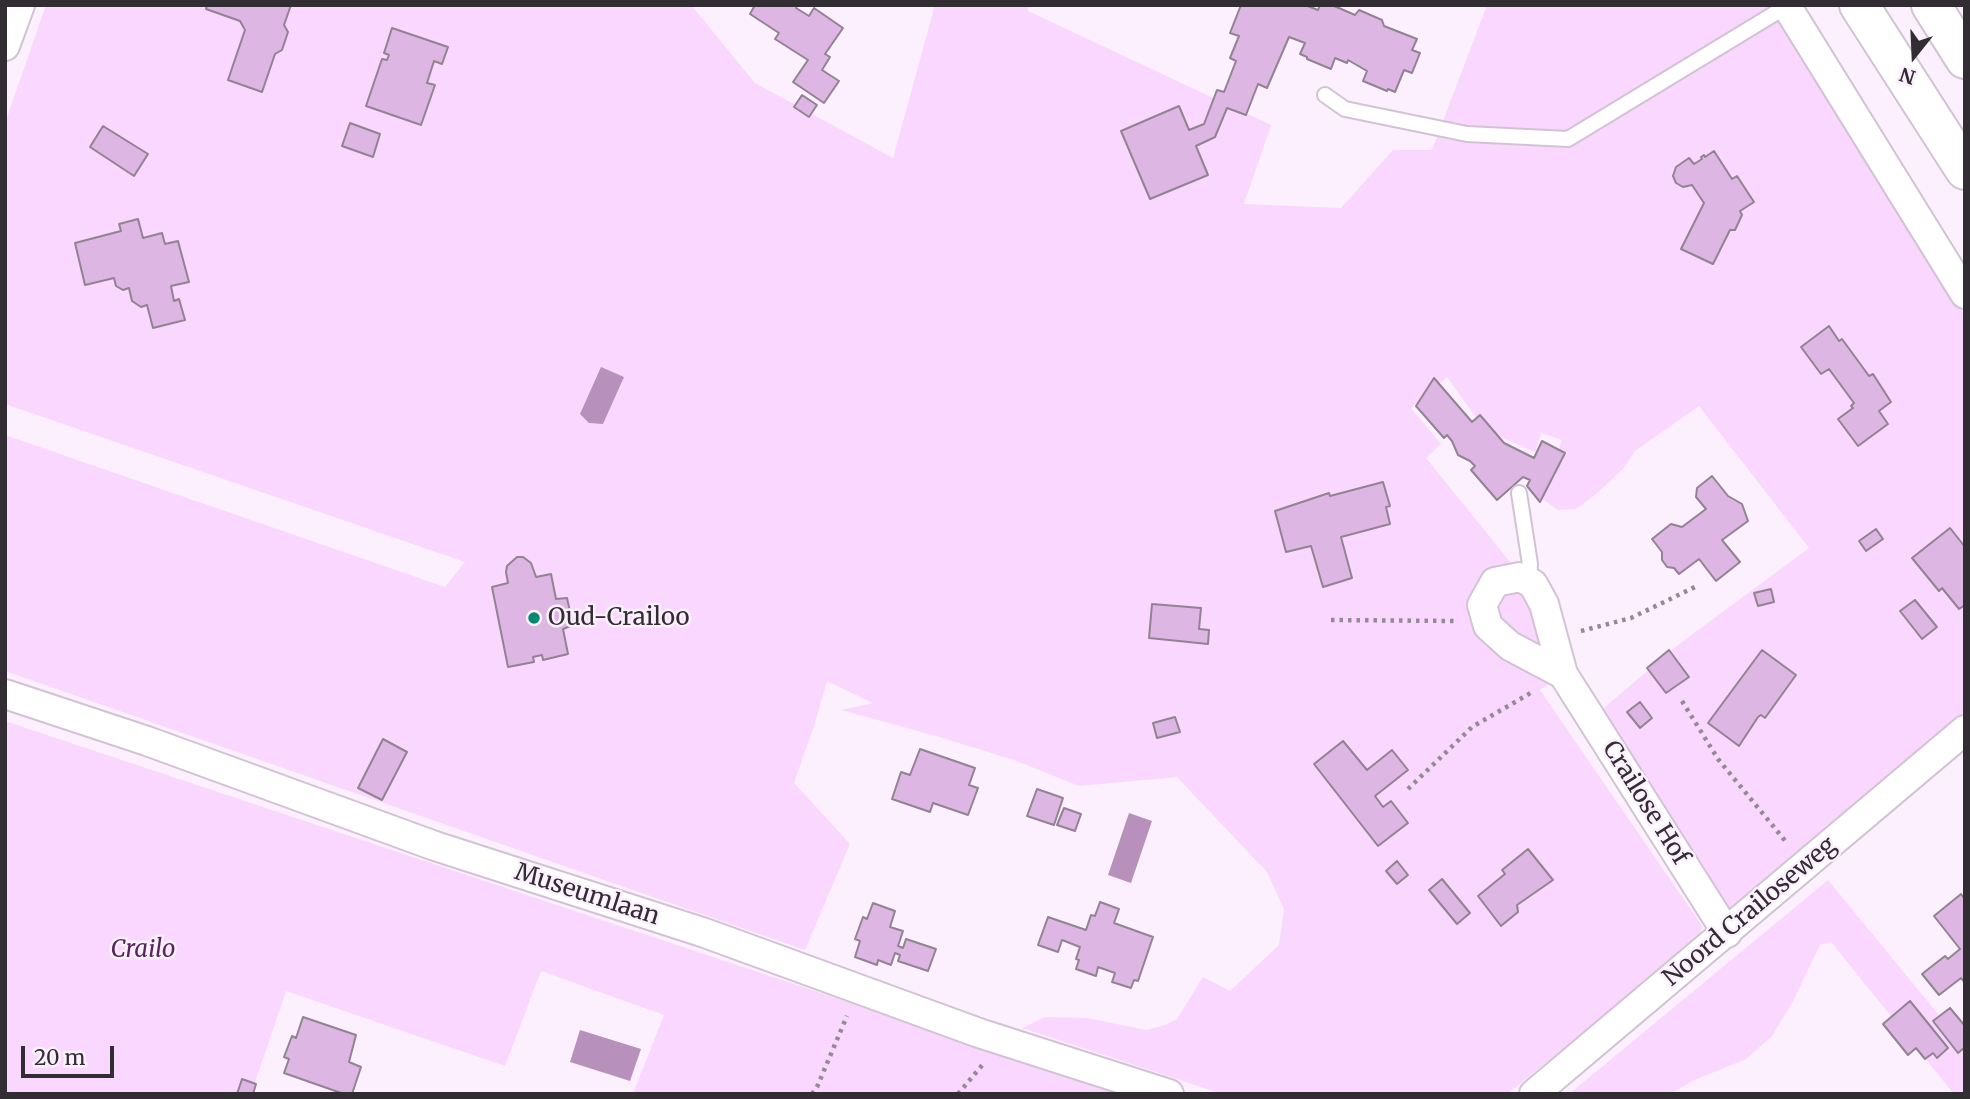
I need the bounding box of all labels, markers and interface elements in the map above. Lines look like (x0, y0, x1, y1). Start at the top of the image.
north arrow (1879, 21, 1949, 91)
text: N (1897, 62, 1918, 90)
place label: Oud-Crailoo (548, 604, 690, 632)
marker: Oud-Crailoo (526, 610, 542, 626)
street label: Crailose Hof (1596, 736, 1694, 870)
street label: Noord Crailoseweg (1658, 831, 1842, 993)
street label: Museumlaan (511, 858, 663, 932)
park label: Crailo (111, 936, 175, 964)
scale bar (24, 1032, 117, 1076)
text: 20 m (34, 1044, 85, 1071)

